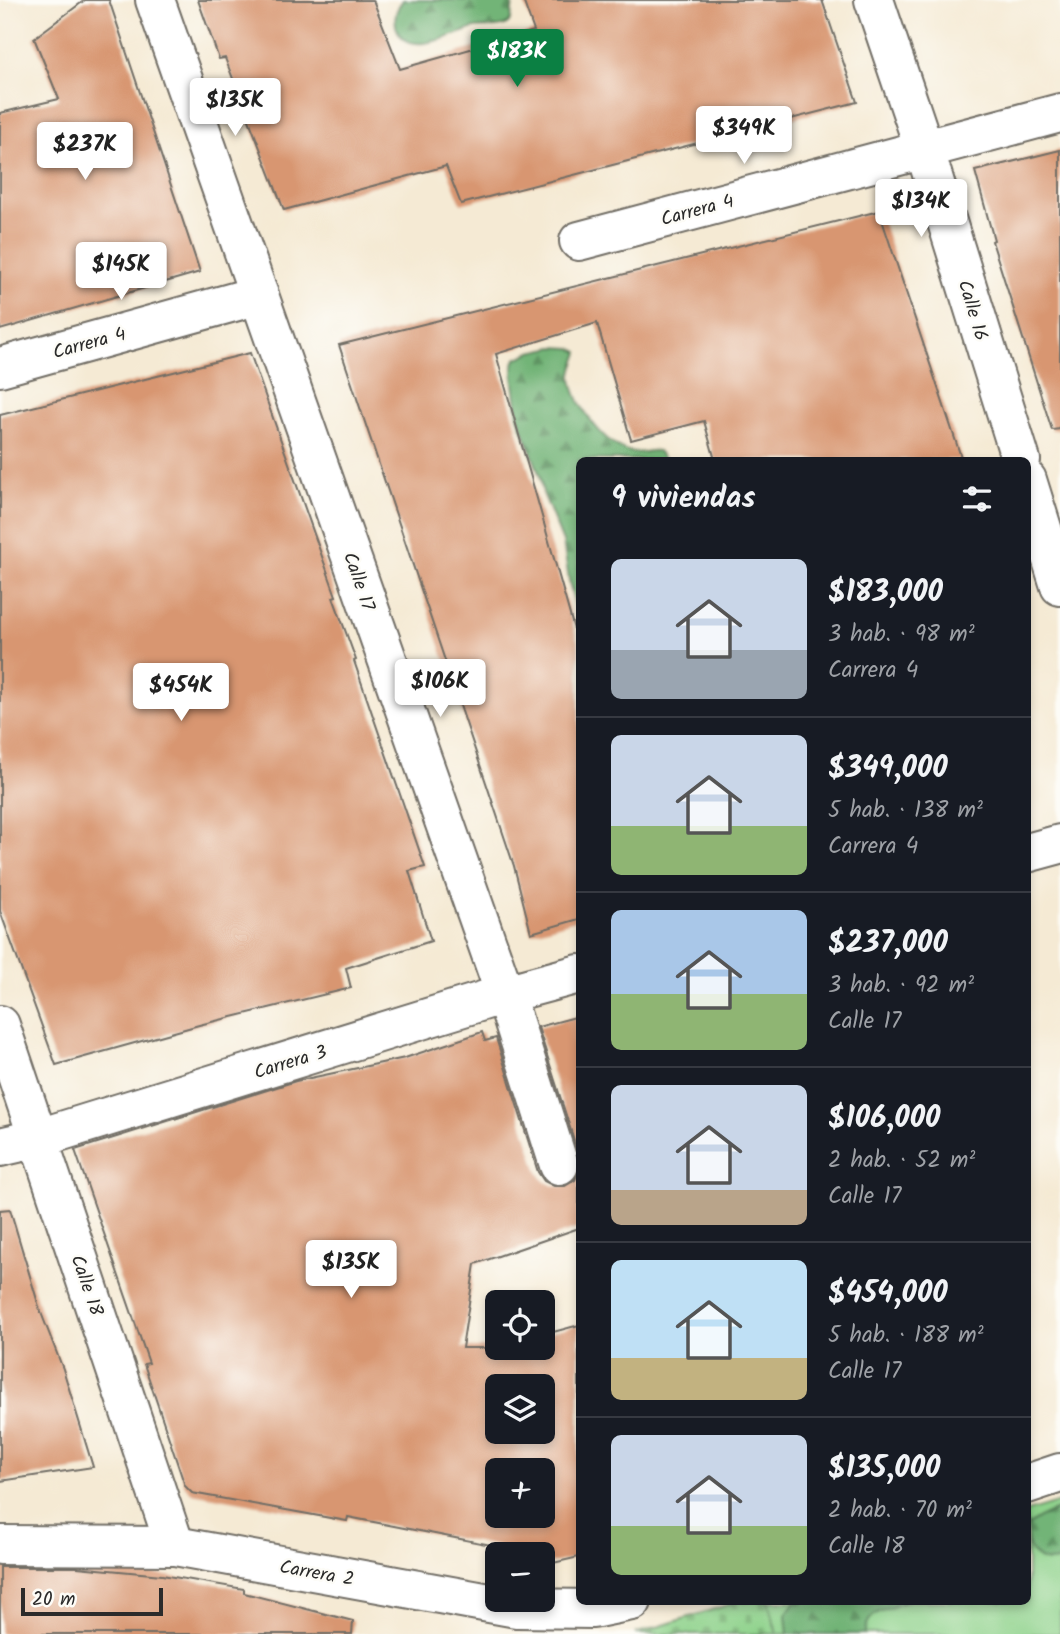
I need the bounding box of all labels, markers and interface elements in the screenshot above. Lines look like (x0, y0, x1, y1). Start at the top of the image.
pin: $183K (468, 29, 566, 89)
text: $183K (487, 34, 547, 70)
pin: $135K (186, 78, 284, 138)
text: $135K (206, 83, 264, 119)
pin: $349K (695, 106, 793, 166)
text: $349K (712, 111, 776, 147)
pin: $237K (36, 122, 134, 182)
text: $237K (53, 127, 117, 163)
pin: $134K (872, 180, 970, 239)
text: $134K (891, 184, 951, 220)
street label: Carrera 4 (658, 187, 737, 235)
pin: $145K (72, 243, 170, 302)
text: $145K (92, 247, 150, 283)
street label: Calle 16 (949, 276, 996, 345)
street label: Carrera 4 (50, 320, 129, 368)
text: 9 viviendas (611, 475, 755, 523)
icon: filters (958, 480, 996, 518)
street label: Calle 17 (334, 548, 383, 616)
text: $183,000 (828, 569, 943, 617)
icon: home (667, 587, 751, 671)
text: 3 hab. · 98 m² (828, 617, 975, 653)
text: Carrera 4 (828, 653, 918, 689)
pin: $106K (391, 660, 489, 719)
pin: $454K (132, 664, 230, 723)
text: $106K (411, 664, 469, 700)
text: $454K (149, 668, 213, 704)
text: $349,000 (828, 745, 948, 793)
icon: home (667, 763, 751, 847)
text: 5 hab. · 138 m² (828, 793, 983, 829)
text: Carrera 4 (828, 829, 918, 865)
text: $237,000 (828, 920, 948, 968)
icon: home (667, 938, 751, 1022)
text: 3 hab. · 92 m² (828, 968, 974, 1004)
text: Calle 17 (828, 1004, 901, 1040)
street label: Carrera 3 (250, 1038, 331, 1088)
text: $106,000 (828, 1095, 941, 1143)
icon: home (667, 1113, 751, 1197)
text: 2 hab. · 52 m² (828, 1143, 975, 1179)
text: Calle 17 (828, 1179, 901, 1215)
pin: $135K (302, 1240, 400, 1300)
text: $135K (322, 1245, 380, 1281)
street label: Calle 18 (62, 1251, 111, 1321)
text: $454,000 (828, 1270, 948, 1318)
icon: home (667, 1288, 751, 1372)
map controls (485, 1290, 555, 1612)
button: locate (485, 1290, 555, 1360)
text: 5 hab. · 188 m² (828, 1318, 984, 1354)
text: Calle 17 (828, 1354, 901, 1390)
button: layers (485, 1374, 555, 1444)
text: $135,000 (828, 1445, 940, 1493)
button: + (485, 1458, 555, 1528)
icon: home (667, 1463, 751, 1547)
text: 2 hab. · 70 m² (828, 1493, 972, 1529)
text: Calle 18 (828, 1529, 904, 1565)
button: − (485, 1542, 555, 1612)
street label: Carrera 2 (277, 1553, 356, 1595)
scale bar (21, 1585, 163, 1617)
text: 20 m (32, 1585, 75, 1615)

